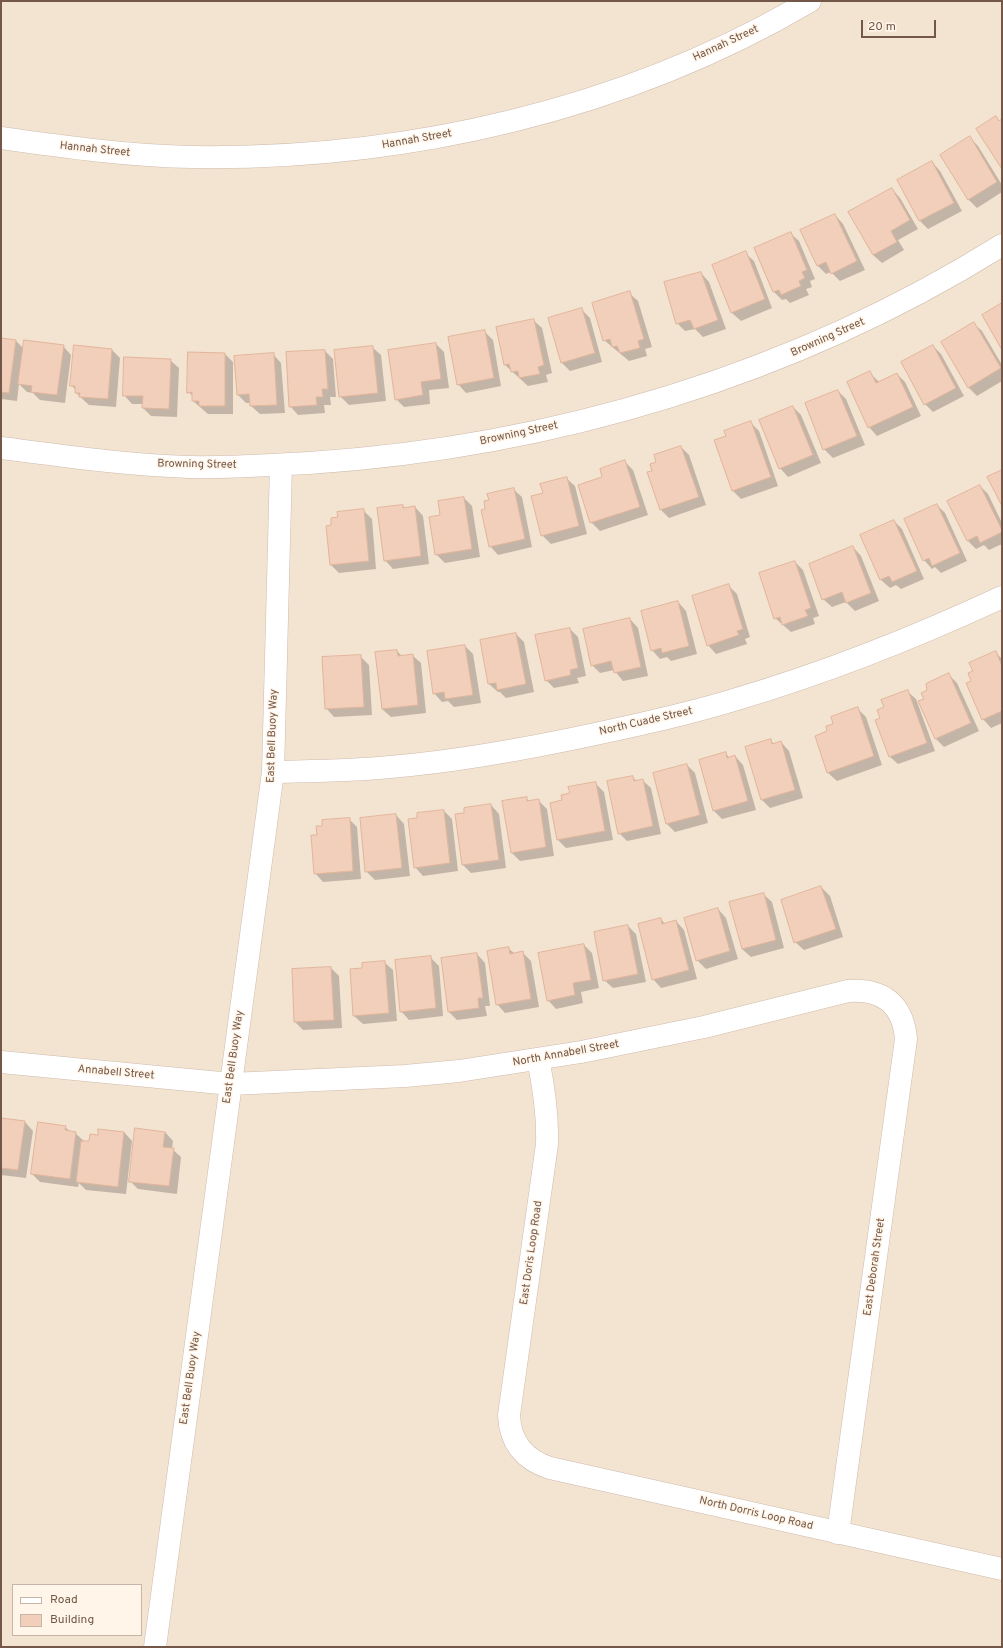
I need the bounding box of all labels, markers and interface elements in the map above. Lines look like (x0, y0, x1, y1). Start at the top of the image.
scale bar (863, 12, 938, 38)
text: 20 m (868, 19, 896, 35)
street label: Hannah Street (691, 23, 761, 65)
street label: Hannah Street (381, 127, 453, 153)
street label: Hannah Street (59, 140, 131, 160)
street label: Browning Street (789, 316, 867, 360)
street label: Browning Street (479, 419, 559, 449)
street label: Browning Street (157, 458, 237, 472)
street label: East Bell Buoy Way (265, 689, 281, 783)
street label: North Cuade Street (598, 705, 694, 739)
street label: East Bell Buoy Way (221, 1009, 247, 1105)
street label: North Annabell Street (512, 1038, 620, 1070)
street label: Annabell Street (77, 1063, 155, 1083)
street label: East Doris Loop Road (518, 1200, 546, 1306)
street label: East Deborah Street (862, 1217, 888, 1317)
street label: East Bell Buoy Way (178, 1330, 204, 1426)
street label: North Dorris Loop Road (698, 1494, 814, 1534)
legend (12, 1584, 142, 1636)
text: Road (50, 1592, 78, 1608)
text: Building (50, 1612, 94, 1628)

